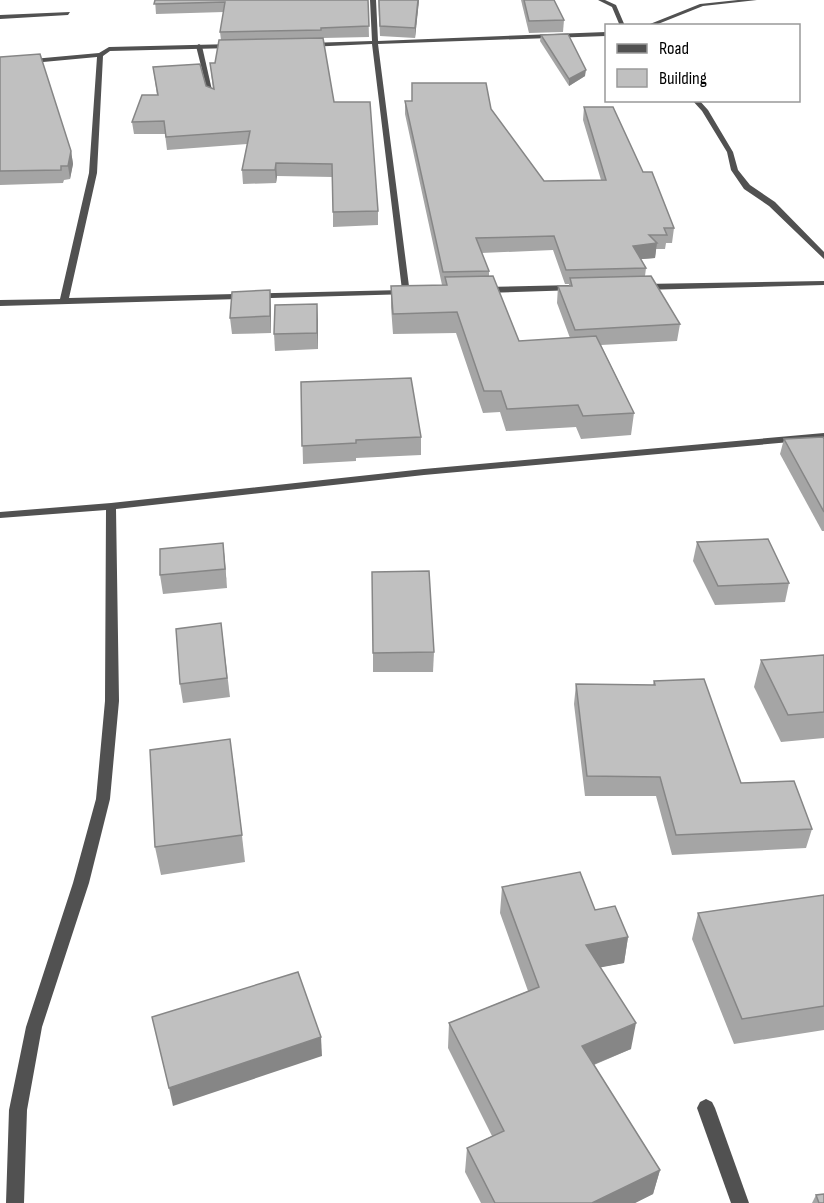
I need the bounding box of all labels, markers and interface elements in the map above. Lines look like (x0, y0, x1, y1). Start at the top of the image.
legend (605, 24, 800, 102)
text: Road (659, 38, 689, 59)
text: Building (659, 68, 707, 89)

